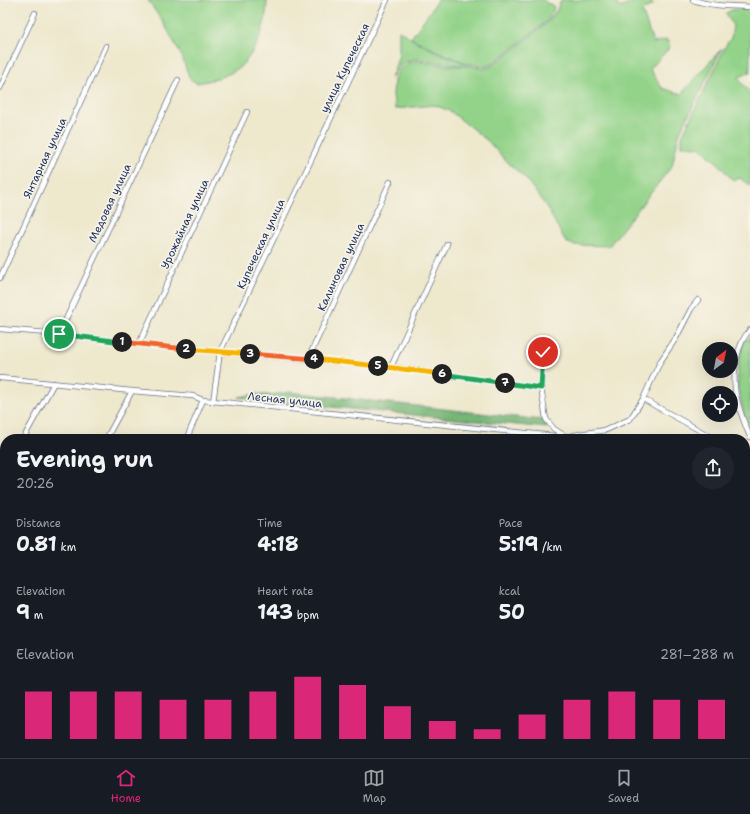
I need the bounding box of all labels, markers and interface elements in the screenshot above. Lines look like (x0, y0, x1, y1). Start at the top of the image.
street label: улица Купеческая (317, 21, 373, 115)
street label: Янтарная улица (20, 115, 70, 201)
street label: Медовая улица (85, 161, 135, 245)
street label: Урожайная улица (158, 176, 213, 271)
street label: Купеческая улица (233, 196, 289, 292)
street label: Калиновая улица (314, 220, 368, 314)
pin (42, 317, 76, 351)
icon: arrive (48, 323, 70, 345)
pin: 1 (112, 332, 132, 352)
text: 1 (119, 334, 125, 349)
pin (526, 335, 560, 369)
pin: 2 (176, 339, 196, 359)
text: 2 (182, 341, 190, 356)
icon: check (532, 341, 554, 363)
north arrow (702, 342, 738, 378)
map controls (702, 342, 738, 422)
pin: 3 (240, 344, 260, 364)
text: 3 (246, 346, 254, 361)
pin: 4 (304, 349, 324, 369)
text: 4 (310, 351, 318, 366)
pin: 5 (368, 356, 388, 376)
text: 5 (375, 358, 381, 373)
pin: 6 (432, 364, 452, 384)
text: 6 (438, 366, 446, 381)
pin: 7 (495, 373, 515, 393)
text: 7 (501, 375, 509, 390)
button: locate (702, 386, 738, 422)
street label: Лесная улица (247, 389, 323, 411)
text: Evening run (16, 445, 153, 474)
button: share (692, 447, 734, 489)
text: 20:26 (16, 475, 54, 492)
text: Distance (16, 516, 61, 531)
text: Time (257, 516, 283, 531)
text: Pace (499, 516, 523, 531)
text: 0.81 (16, 531, 57, 557)
text: 4:18 (257, 531, 299, 557)
text: 5:19 (499, 531, 539, 557)
text: km (57, 540, 76, 555)
text: /km (539, 540, 562, 555)
text: Elevation (16, 584, 65, 599)
text: Heart rate (257, 584, 313, 599)
text: kcal (499, 584, 520, 599)
text: 9 (16, 599, 30, 625)
text: 143 (257, 599, 293, 625)
text: 50 (499, 599, 525, 625)
text: m (30, 608, 43, 623)
text: bpm (293, 608, 319, 623)
text: Elevation (16, 646, 74, 663)
text: 281–288 m (660, 646, 734, 663)
tab: Home (111, 767, 141, 806)
tab: Map (363, 767, 386, 806)
tab: Saved (608, 767, 639, 806)

